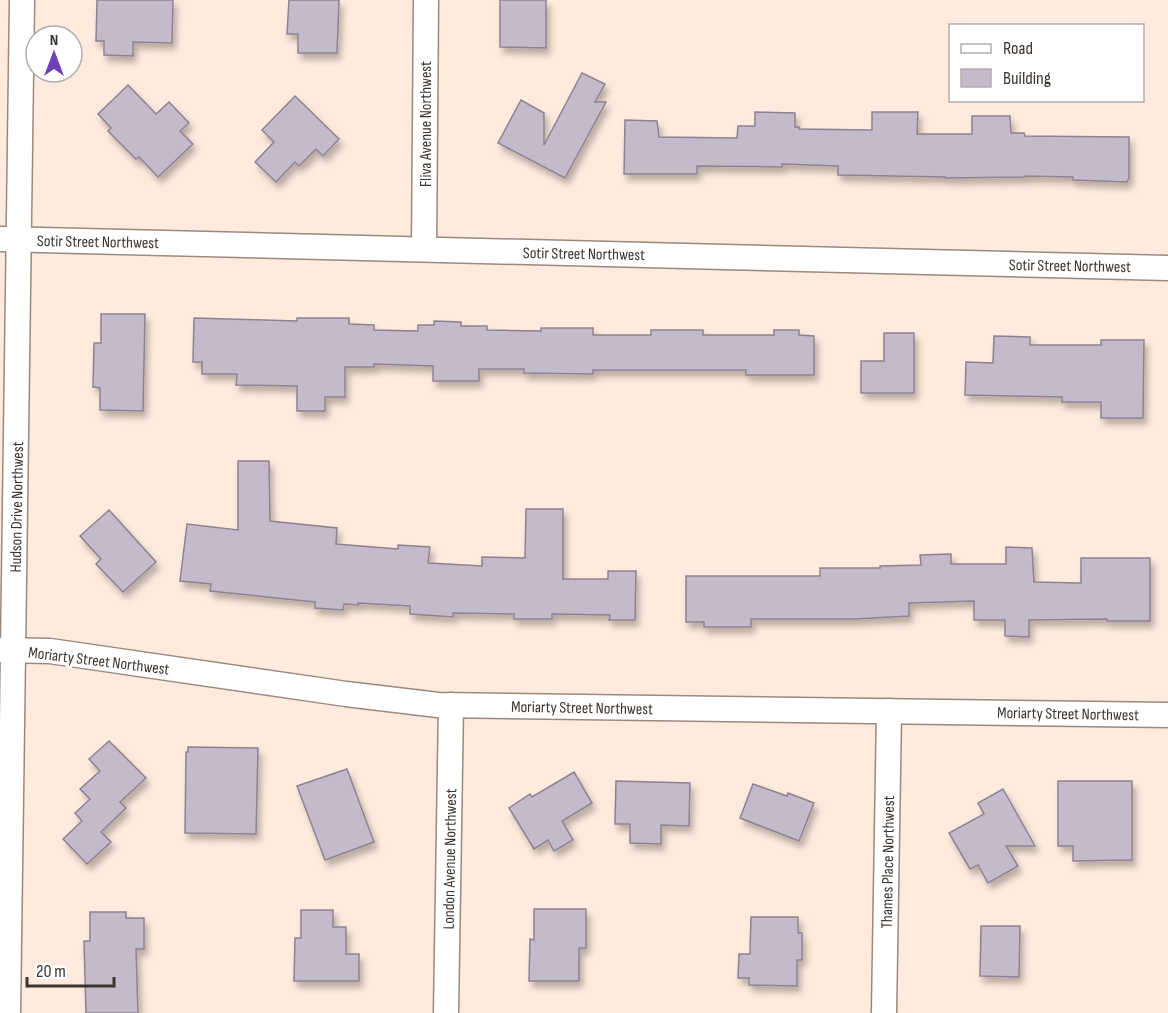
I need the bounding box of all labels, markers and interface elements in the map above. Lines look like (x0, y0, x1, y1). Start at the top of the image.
north arrow (24, 24, 84, 84)
legend (949, 24, 1144, 102)
text: N (50, 31, 58, 50)
text: Road (1003, 38, 1033, 59)
street label: Fliva Avenue Northwest (417, 61, 436, 187)
text: Building (1003, 68, 1051, 89)
street label: Sotir Street Northwest (37, 232, 159, 253)
street label: Sotir Street Northwest (523, 244, 645, 265)
street label: Sotir Street Northwest (1009, 256, 1131, 277)
street label: Hudson Drive Northwest (7, 441, 28, 573)
street label: Moriarty Street Northwest (27, 643, 171, 680)
street label: Moriarty Street Northwest (511, 698, 653, 719)
street label: Moriarty Street Northwest (997, 704, 1139, 725)
street label: London Avenue Northwest (440, 788, 461, 930)
street label: Thames Place Northwest (878, 795, 899, 929)
scale bar (27, 950, 114, 988)
text: 20 m (36, 961, 66, 982)

